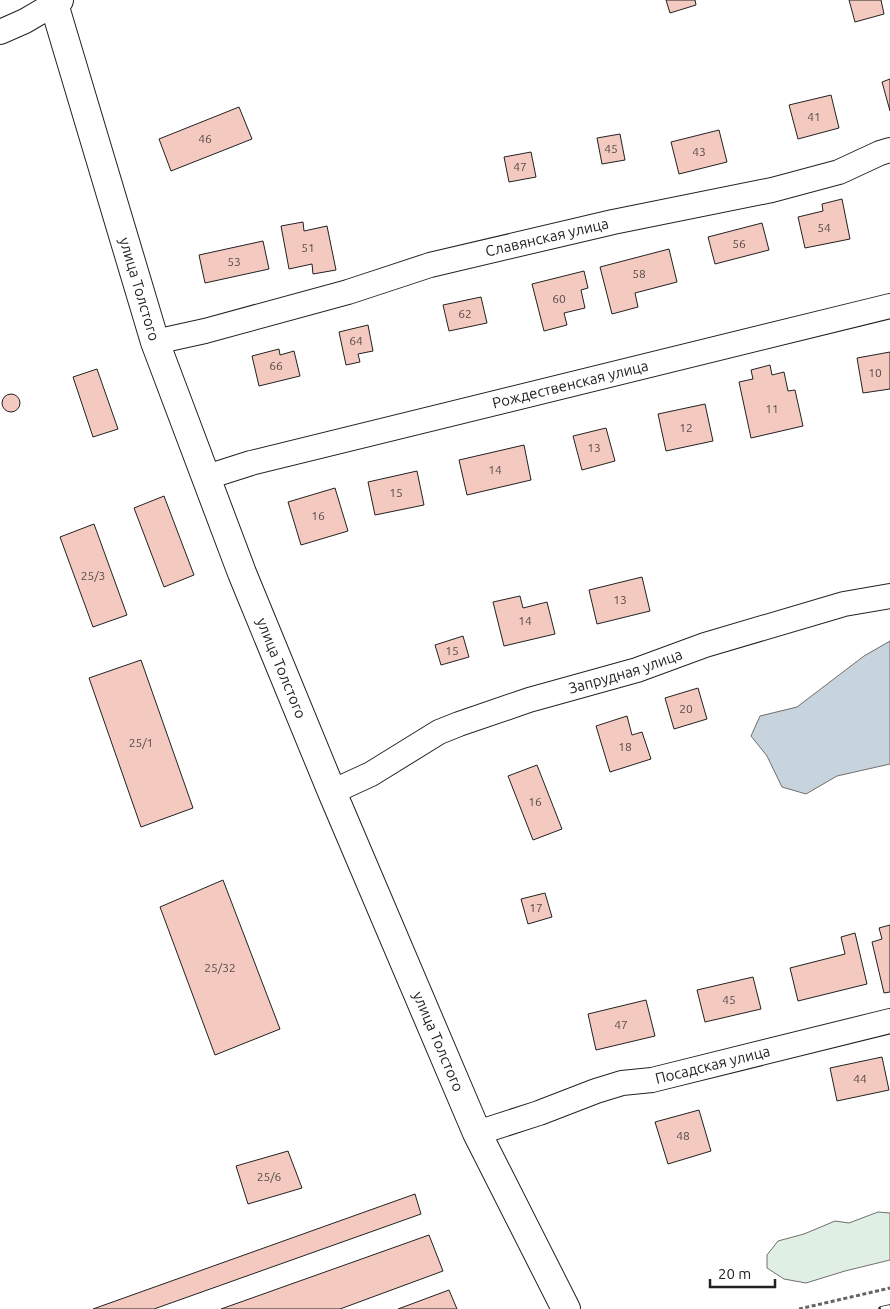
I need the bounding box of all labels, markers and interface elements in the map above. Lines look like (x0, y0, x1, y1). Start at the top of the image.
house number: 41 (807, 110, 821, 123)
house number: 46 (198, 132, 212, 145)
house number: 45 (604, 142, 618, 155)
house number: 43 (692, 145, 706, 158)
house number: 47 (513, 160, 527, 173)
street label: Славянская улица (484, 214, 610, 260)
house number: 54 (817, 221, 831, 234)
street label: улица Толстого (116, 235, 163, 343)
house number: 56 (732, 237, 746, 250)
house number: 51 (301, 241, 315, 254)
house number: 53 (227, 255, 241, 268)
house number: 58 (632, 267, 646, 280)
house number: 60 (552, 292, 566, 305)
house number: 62 (458, 307, 472, 320)
house number: 64 (349, 334, 363, 347)
street label: Рождественская улица (490, 357, 650, 411)
house number: 66 (269, 359, 283, 372)
house number: 10 (868, 366, 882, 379)
house number: 11 (765, 402, 779, 415)
house number: 12 (679, 421, 693, 434)
house number: 13 (587, 441, 601, 454)
house number: 14 (488, 463, 502, 476)
house number: 15 (389, 486, 403, 499)
house number: 16 (311, 509, 325, 522)
house number: 25/3 (81, 569, 105, 582)
house number: 13 (613, 593, 627, 606)
house number: 14 (518, 614, 532, 627)
street label: улица Толстого (253, 615, 310, 721)
house number: 15 (445, 644, 459, 657)
street label: Запрудная улица (566, 645, 685, 697)
house number: 20 (679, 702, 693, 715)
house number: 25/1 (129, 736, 153, 749)
house number: 18 (618, 740, 632, 753)
house number: 16 (528, 795, 542, 808)
house number: 17 (529, 901, 543, 914)
house number: 25/32 (204, 961, 236, 974)
street label: улица Толстого (410, 989, 467, 1094)
house number: 45 (722, 993, 736, 1006)
house number: 47 (614, 1018, 628, 1031)
street label: Посадская улица (653, 1042, 772, 1087)
house number: 44 (853, 1072, 867, 1085)
house number: 48 (676, 1129, 690, 1142)
house number: 25/6 (257, 1170, 282, 1183)
scale bar (710, 1256, 775, 1288)
text: 20 m (718, 1265, 751, 1282)

